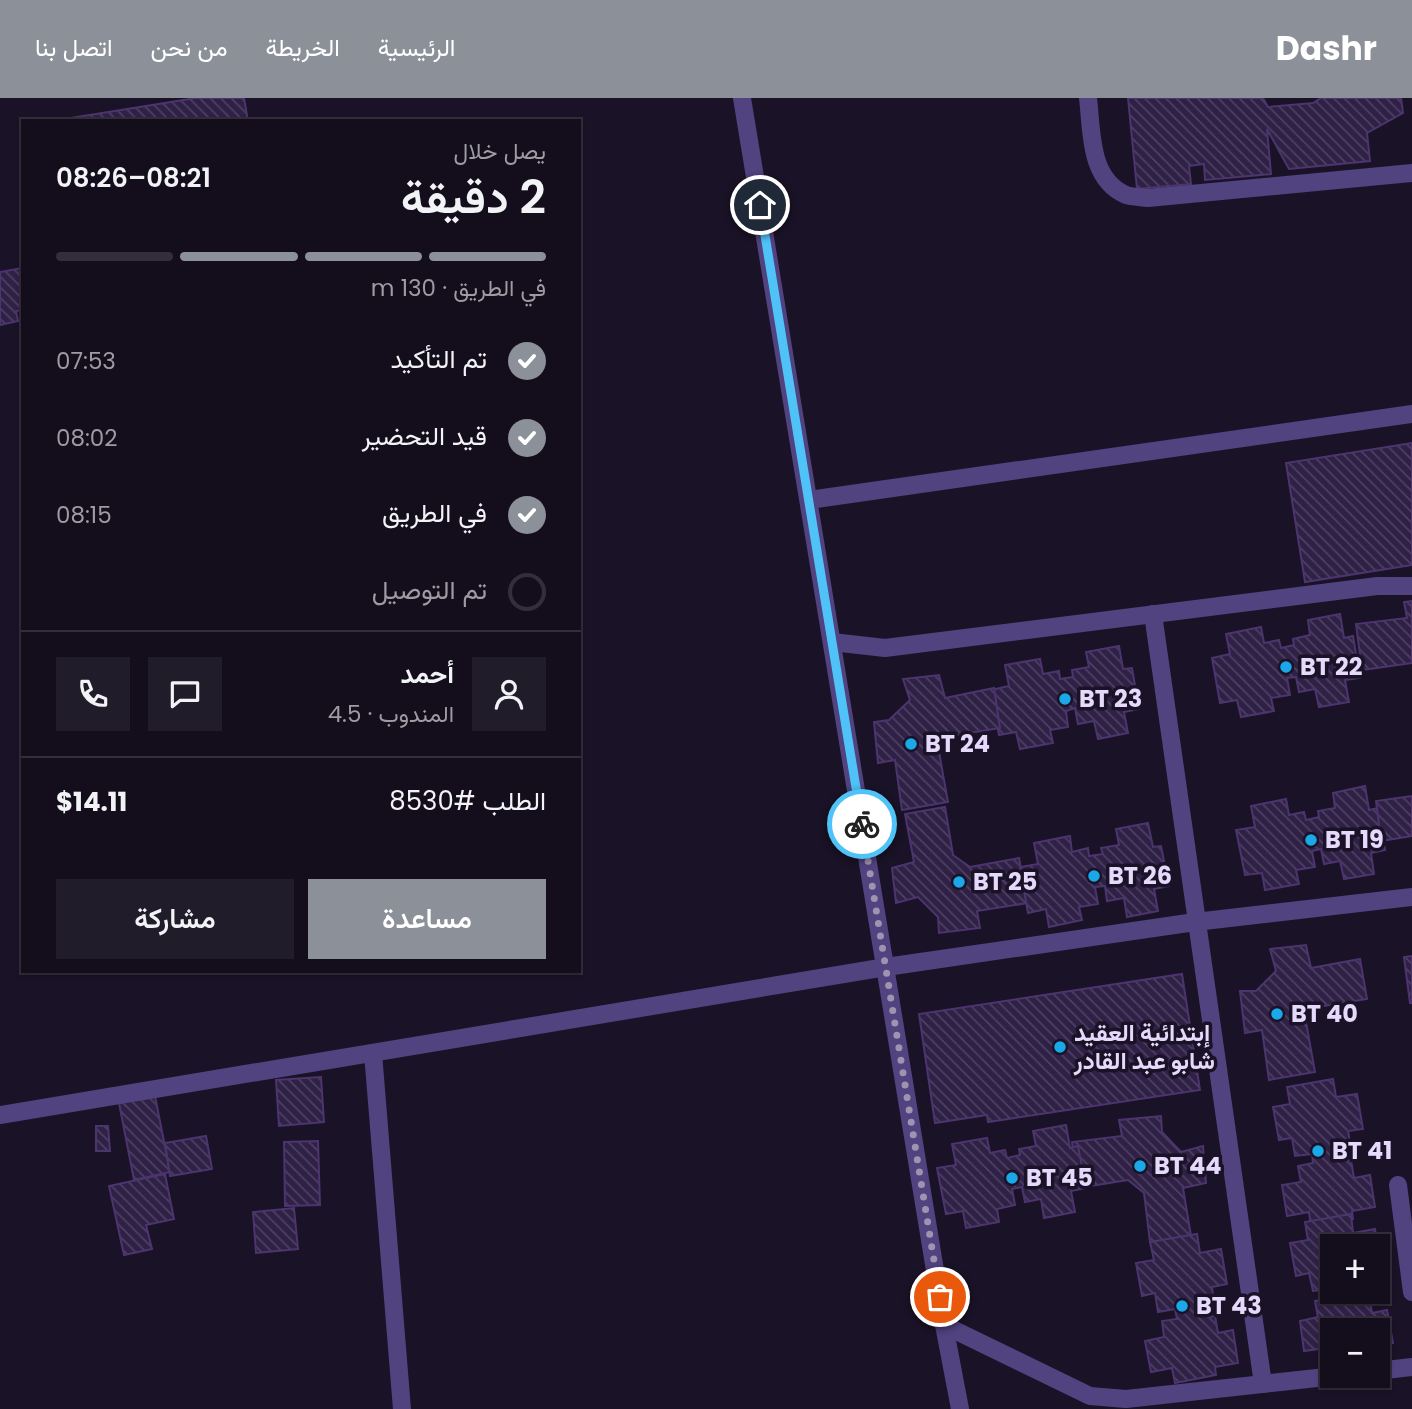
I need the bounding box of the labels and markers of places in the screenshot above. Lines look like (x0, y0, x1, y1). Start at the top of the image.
pin (730, 175, 790, 235)
place label: BT 22 (1300, 650, 1363, 683)
marker: BT 22 (1278, 659, 1294, 675)
place label: BT 23 (1079, 682, 1142, 715)
marker: BT 23 (1057, 691, 1073, 707)
place label: BT 24 (925, 727, 990, 760)
marker: BT 24 (903, 736, 919, 752)
place label: BT 19 (1325, 823, 1384, 856)
marker: BT 19 (1303, 832, 1319, 848)
place label: BT 26 (1108, 859, 1172, 892)
place label: BT 25 (973, 865, 1037, 898)
marker: BT 26 (1086, 868, 1102, 884)
marker: BT 25 (951, 874, 967, 890)
place label: BT 40 (1291, 997, 1358, 1030)
marker: BT 40 (1269, 1006, 1285, 1022)
place label: إبتدائية العقيد شابو عبد القادر (1073, 1016, 1215, 1077)
marker: إبتدائية العقيد شابو عبد القادر (1052, 1039, 1068, 1055)
place label: BT 41 (1332, 1134, 1392, 1167)
marker: BT 41 (1310, 1143, 1326, 1159)
place label: BT 44 (1154, 1149, 1222, 1182)
marker: BT 44 (1132, 1158, 1148, 1174)
place label: BT 45 (1026, 1161, 1093, 1194)
marker: BT 45 (1004, 1170, 1020, 1186)
pin (910, 1267, 970, 1327)
place label: BT 43 (1196, 1289, 1262, 1322)
marker: BT 43 (1174, 1298, 1190, 1314)

